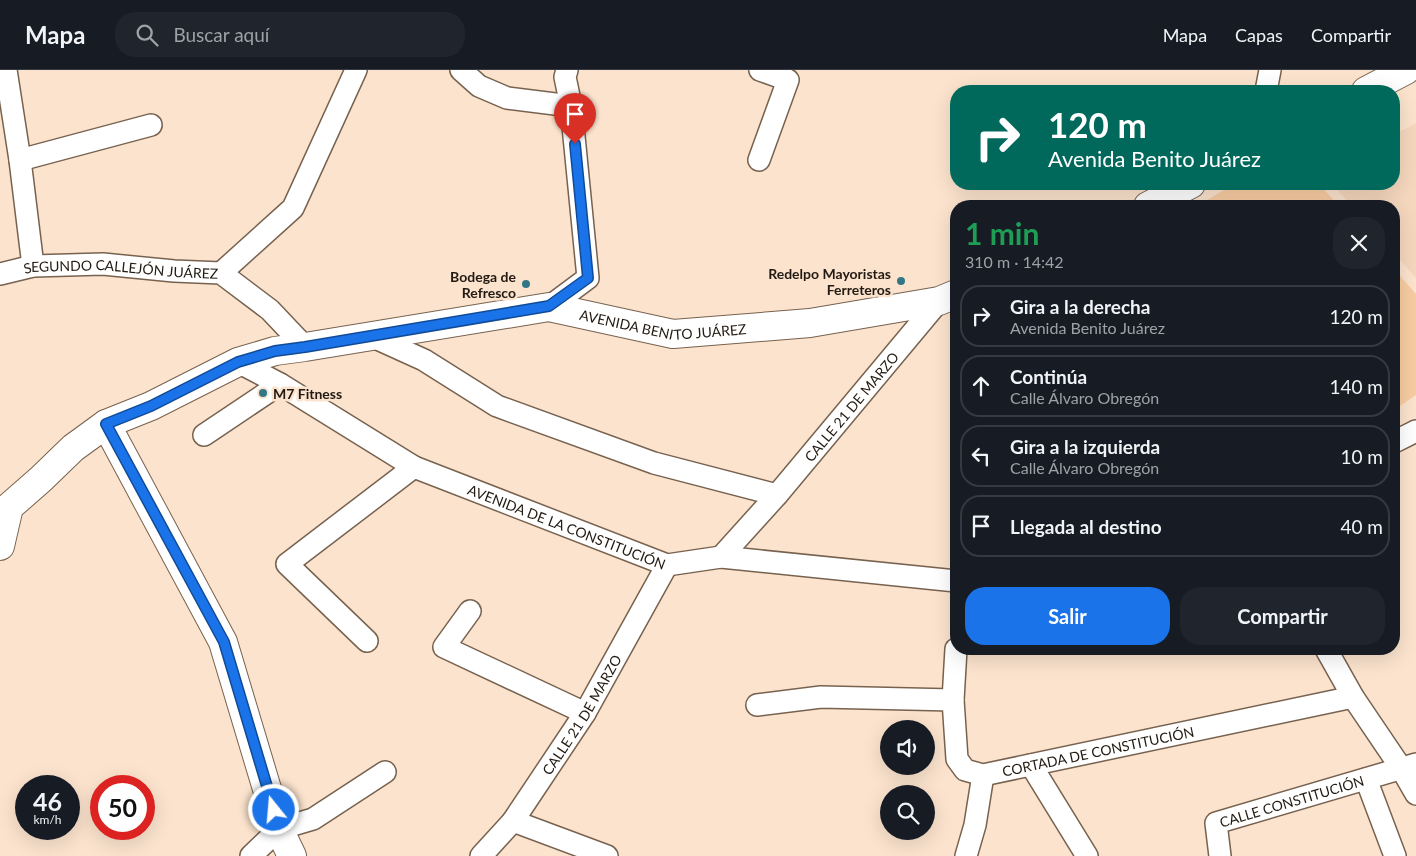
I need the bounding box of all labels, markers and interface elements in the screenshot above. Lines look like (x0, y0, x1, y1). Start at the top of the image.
search box (115, 12, 465, 57)
text: Mapa (25, 20, 85, 49)
icon: search (133, 21, 161, 49)
text: Buscar aquí (173, 23, 269, 46)
text: Mapa (1163, 24, 1207, 46)
text: Capas (1235, 24, 1283, 46)
text: Compartir (1311, 24, 1391, 46)
pin (554, 93, 596, 144)
icon: arrive (561, 100, 589, 128)
text: 120 m (1048, 103, 1147, 145)
icon: right (965, 105, 1030, 170)
text: Avenida Benito Juárez (1048, 145, 1261, 172)
text: 1 min (965, 215, 1039, 251)
button: close (1333, 217, 1385, 269)
text: 310 m · 14:42 (965, 252, 1064, 271)
street label: SEGUNDO CALLEJÓN JUÁREZ (22, 255, 219, 281)
place label: Redelpo Mayoristas Ferreteros (768, 265, 891, 298)
place label: Bodega de Refresco (450, 268, 517, 301)
marker: Redelpo Mayoristas Ferreteros (895, 275, 907, 287)
marker: Bodega de Refresco (520, 278, 532, 290)
text: Gira a la derecha (1010, 295, 1150, 318)
icon: right (967, 302, 995, 330)
street label: AVENIDA BENITO JUÁREZ (578, 305, 747, 342)
text: 120 m (1329, 305, 1383, 328)
text: Avenida Benito Juárez (1010, 318, 1165, 337)
street label: CALLE 21 DE MARZO (800, 348, 902, 465)
text: Continúa (1010, 365, 1087, 388)
icon: ahead (967, 372, 995, 400)
text: 140 m (1329, 375, 1383, 398)
place label: M7 Fitness (273, 385, 342, 402)
marker: M7 Fitness (257, 387, 269, 399)
text: Calle Álvaro Obregón (1010, 388, 1159, 407)
text: Gira a la izquierda (1010, 435, 1160, 458)
icon: left (967, 442, 995, 470)
text: 10 m (1340, 445, 1383, 468)
text: Calle Álvaro Obregón (1010, 458, 1159, 477)
street label: AVENIDA DE LA CONSTITUCIÓN (466, 480, 668, 572)
icon: arrive (967, 512, 995, 540)
text: Llegada al destino (1010, 515, 1162, 538)
text: 40 m (1340, 515, 1383, 538)
button: Salir (965, 587, 1170, 645)
button: Compartir (1180, 587, 1385, 645)
street label: CALLE 21 DE MARZO (538, 651, 624, 778)
map controls (880, 720, 935, 840)
button: sound (880, 720, 935, 775)
street label: CORTADA DE CONSTITUCIÓN (1001, 722, 1195, 779)
street label: CALLE CONSTITUCIÓN (1217, 771, 1366, 830)
speed limit sign: 50 (90, 775, 155, 840)
position arrow (247, 783, 299, 835)
button: search (880, 785, 935, 840)
text: 46 (33, 786, 62, 816)
text: km/h (33, 812, 62, 827)

